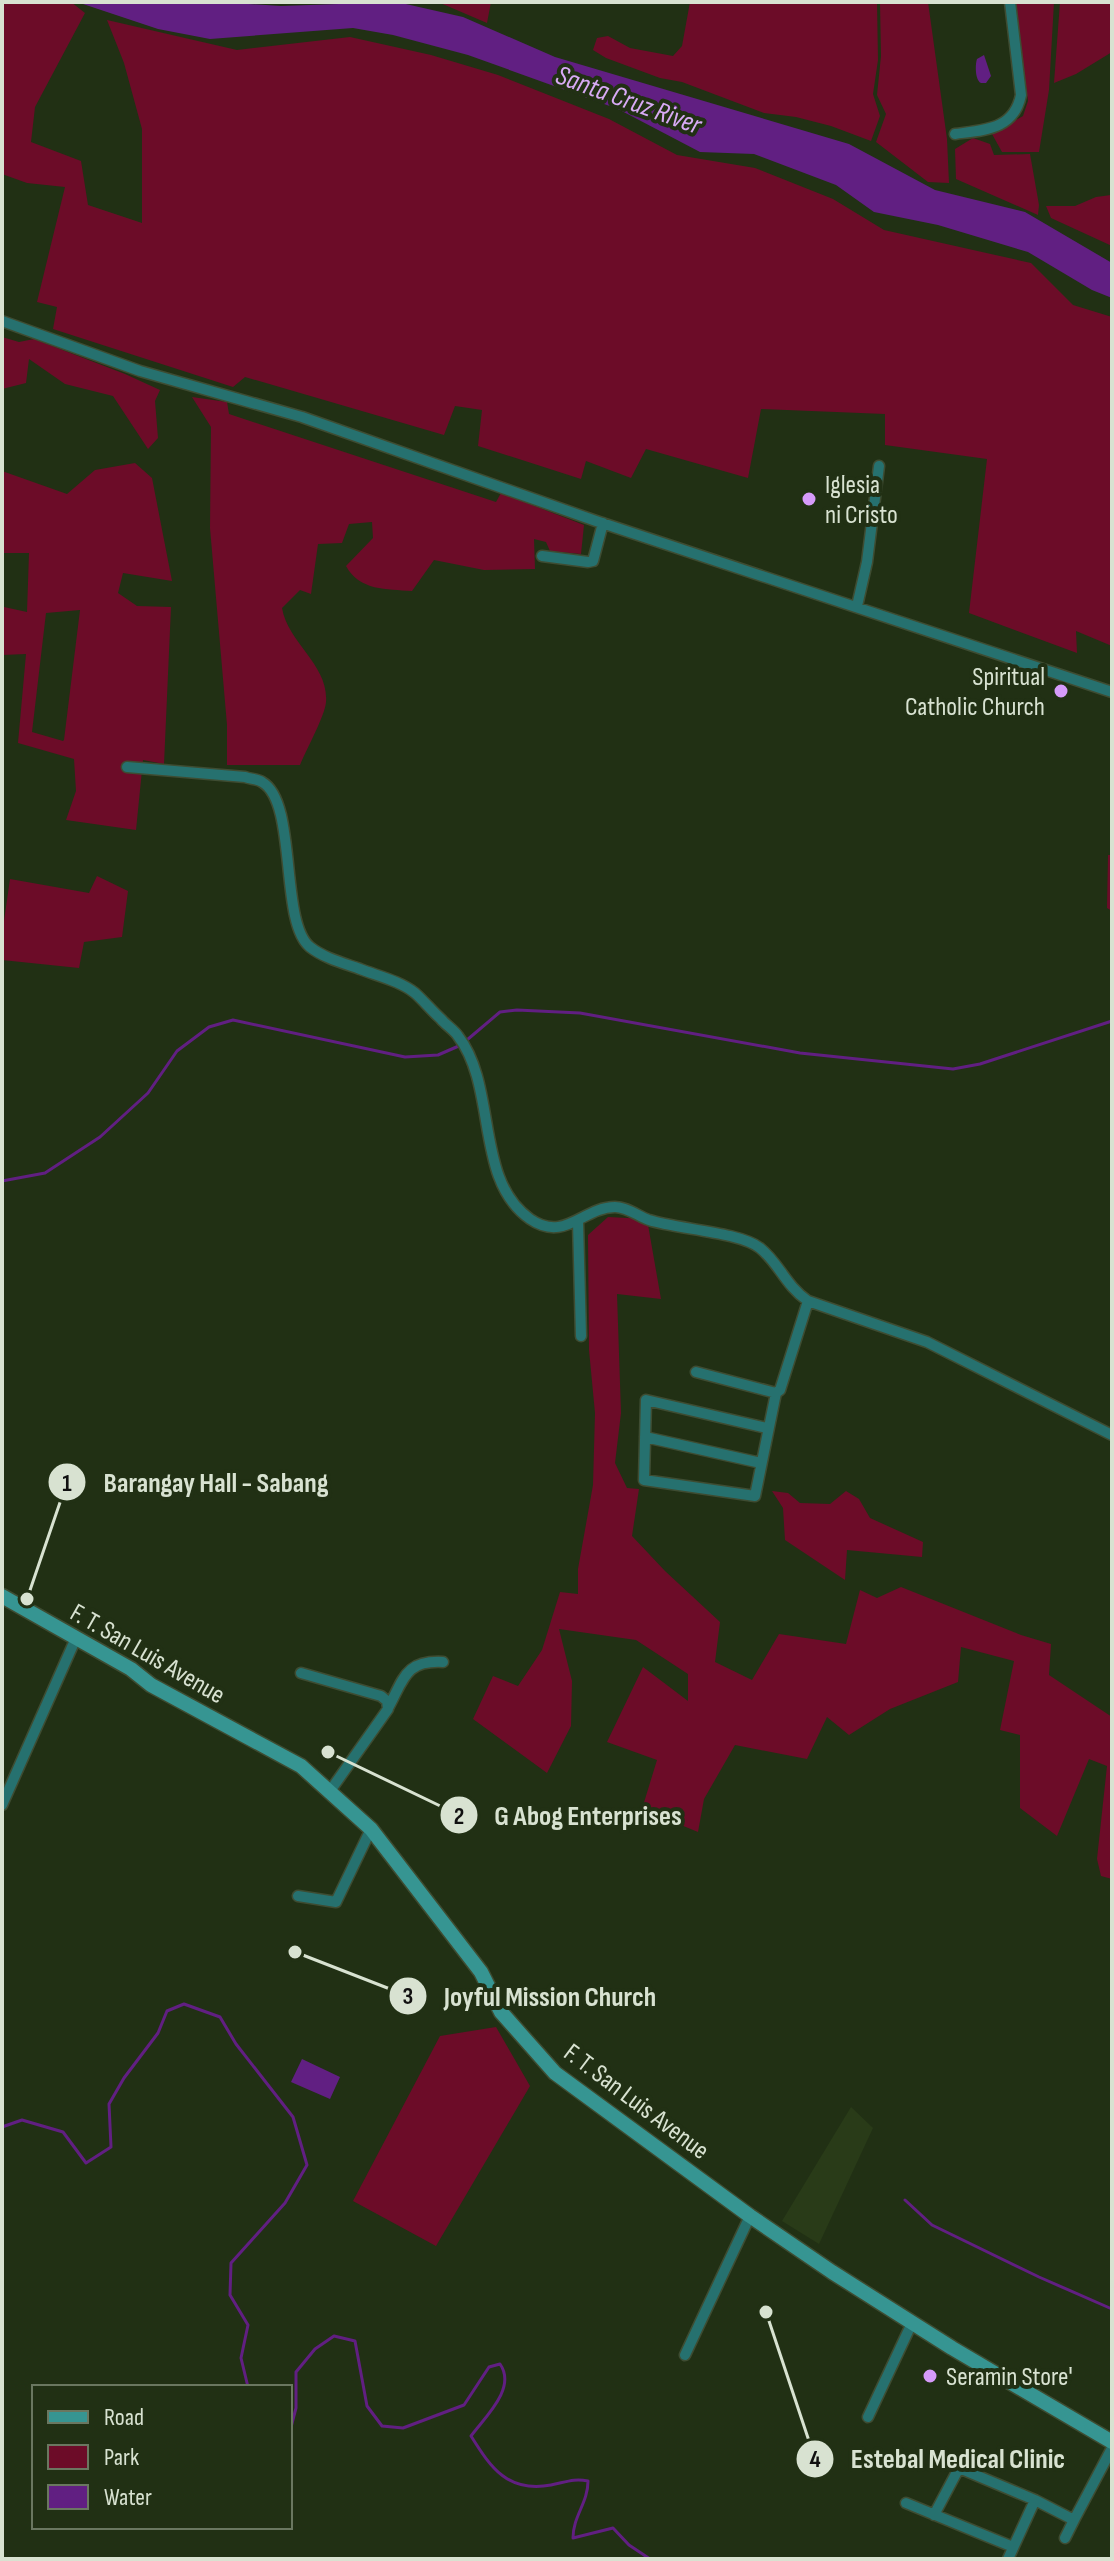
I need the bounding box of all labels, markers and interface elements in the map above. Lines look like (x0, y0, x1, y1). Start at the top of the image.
water label: Santa Cruz River (551, 59, 707, 142)
place label: Iglesia ni Cristo (825, 470, 898, 531)
marker: Iglesia ni Cristo (800, 490, 818, 508)
place label: Spiritual Catholic Church (905, 662, 1045, 723)
marker: Spiritual Catholic Church (1052, 682, 1070, 700)
callout: Barangay Hall - Sabang (47, 1456, 344, 1508)
text: Barangay Hall - Sabang (104, 1467, 329, 1500)
text: 1 (62, 1469, 72, 1498)
street label: F. T. San Luis Avenue (64, 1598, 230, 1711)
callout: G Abog Enterprises (439, 1789, 698, 1841)
text: G Abog Enterprises (494, 1800, 682, 1833)
text: 2 (454, 1802, 464, 1831)
callout: Joyful Mission Church (388, 1970, 672, 2022)
text: Joyful Mission Church (443, 1981, 656, 2014)
text: 3 (403, 1982, 413, 2011)
street label: F. T. San Luis Avenue (558, 2038, 715, 2167)
place label: Seramin Store' (946, 2362, 1073, 2393)
marker: Seramin Store' (921, 2367, 939, 2385)
legend (32, 2385, 292, 2529)
text: Road (104, 2403, 144, 2432)
callout: Estebal Medical Clinic (795, 2433, 1081, 2485)
text: Park (104, 2443, 139, 2472)
text: Estebal Medical Clinic (851, 2443, 1065, 2476)
text: 4 (809, 2445, 821, 2474)
text: Water (104, 2483, 152, 2512)

